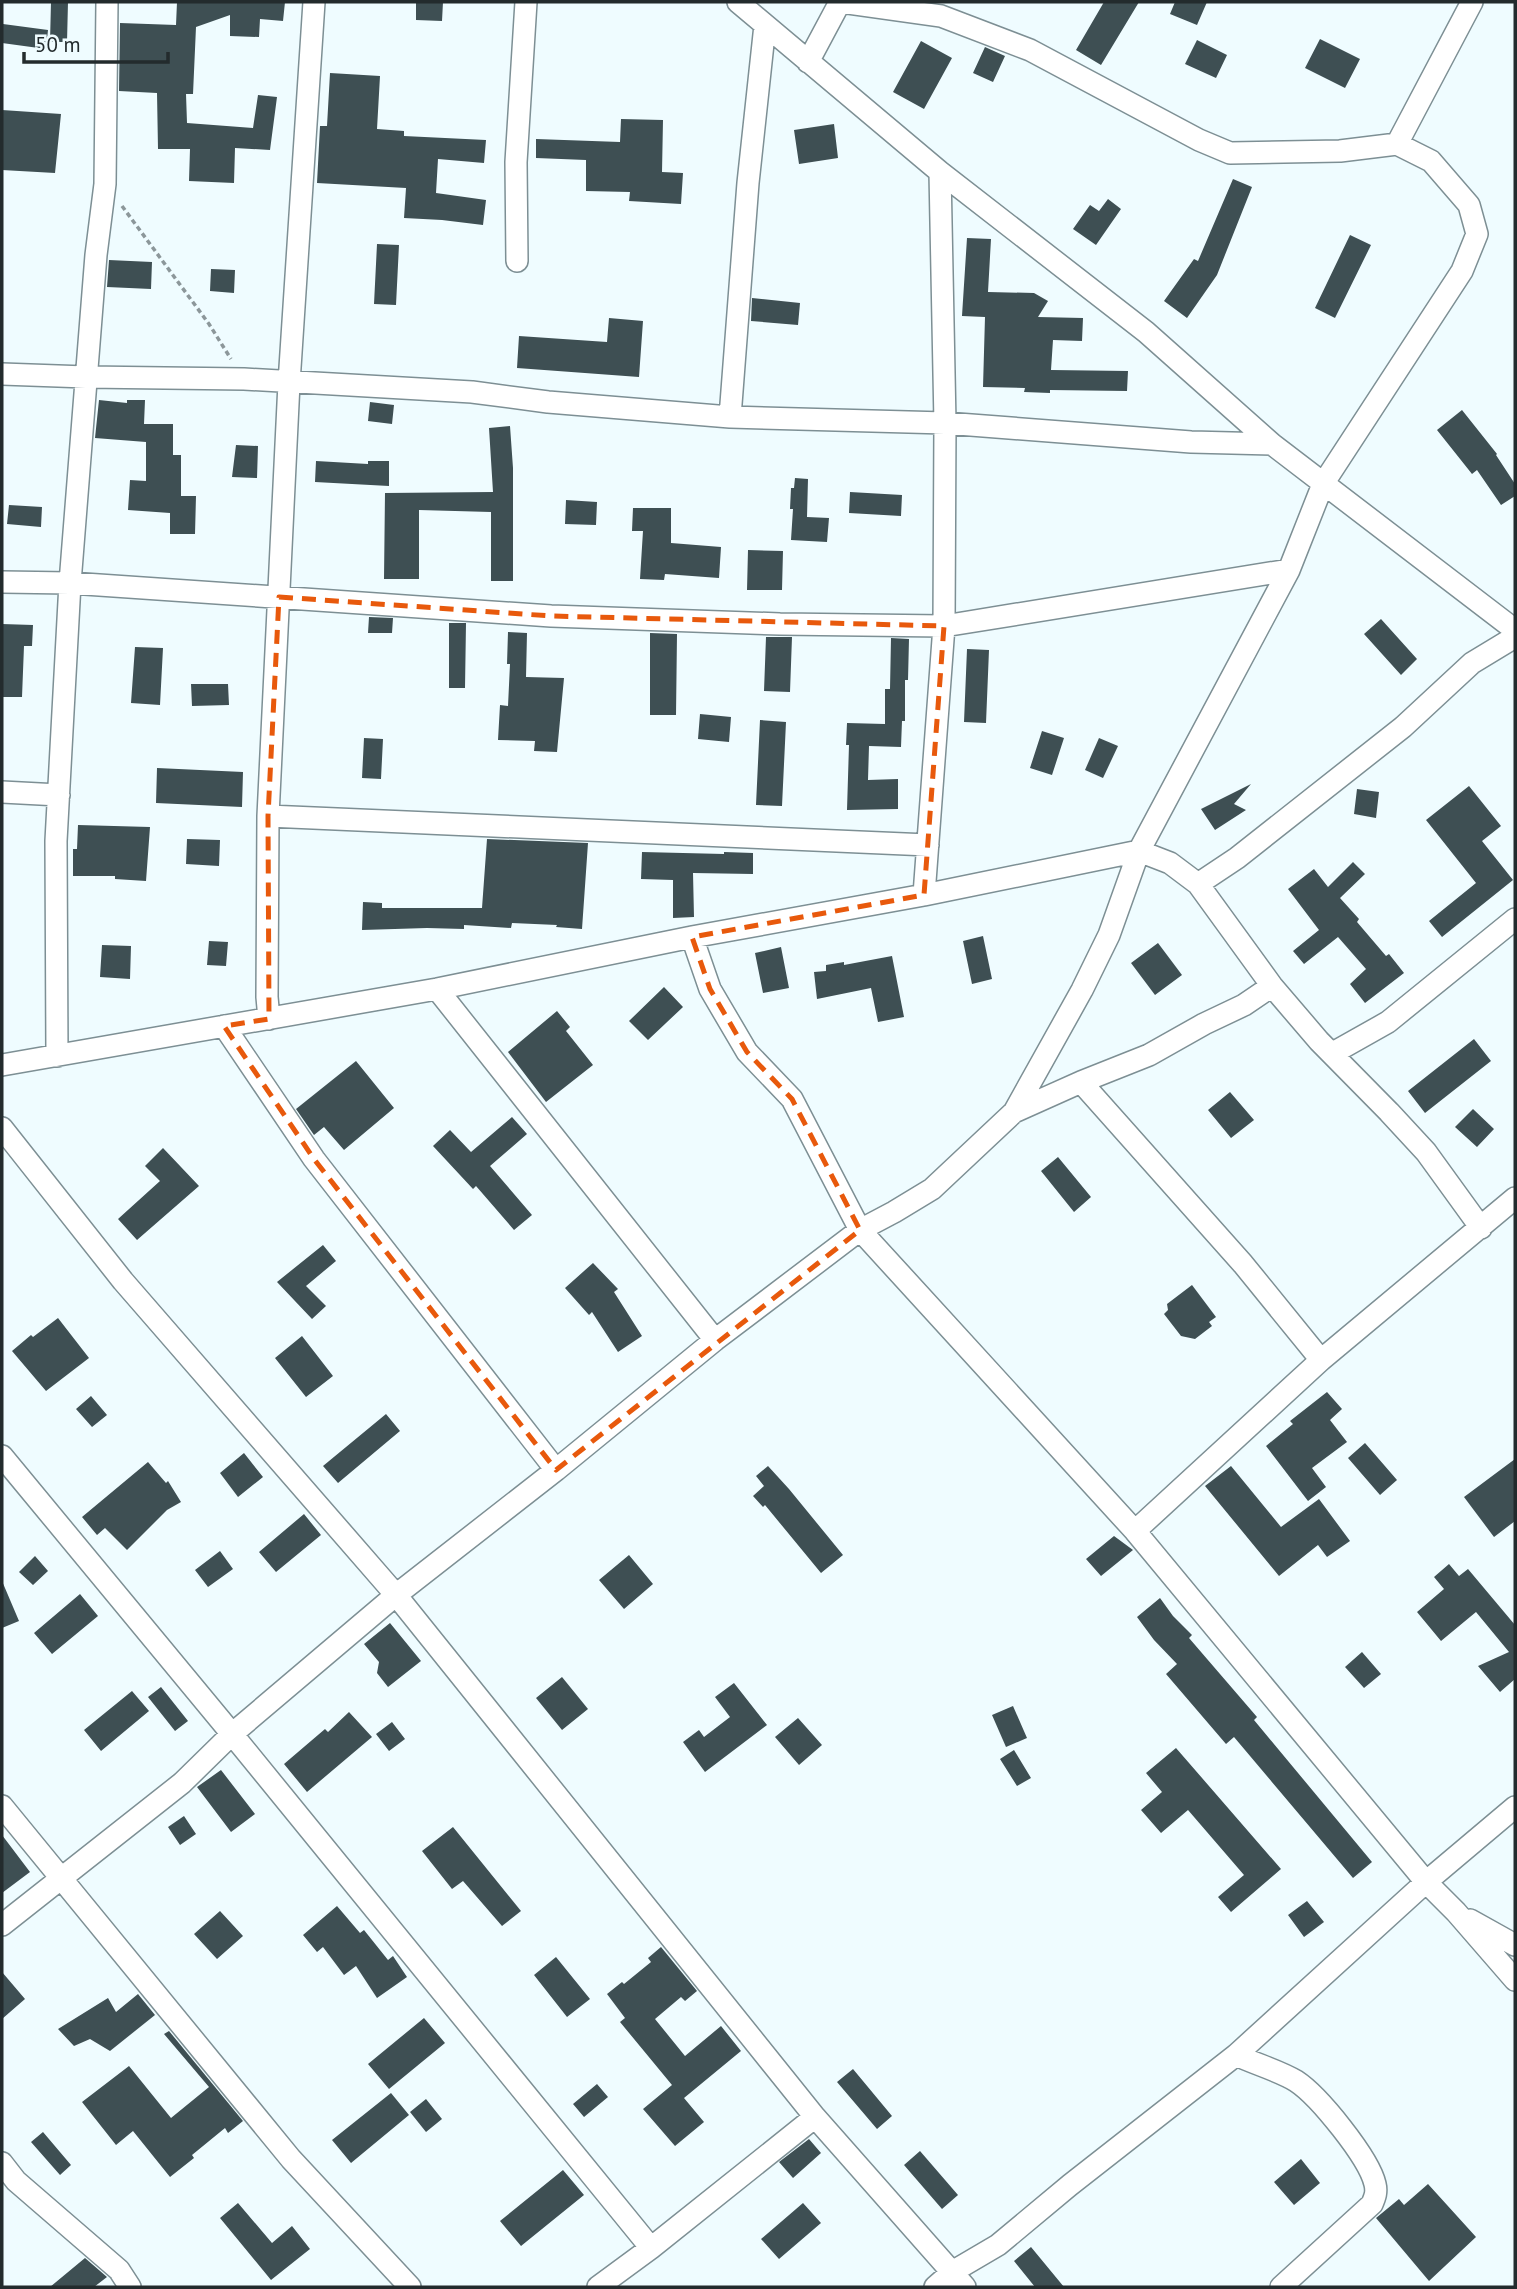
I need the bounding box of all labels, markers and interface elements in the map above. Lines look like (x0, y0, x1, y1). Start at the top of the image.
scale bar (24, 21, 168, 65)
text: 50 m (35, 31, 81, 58)

